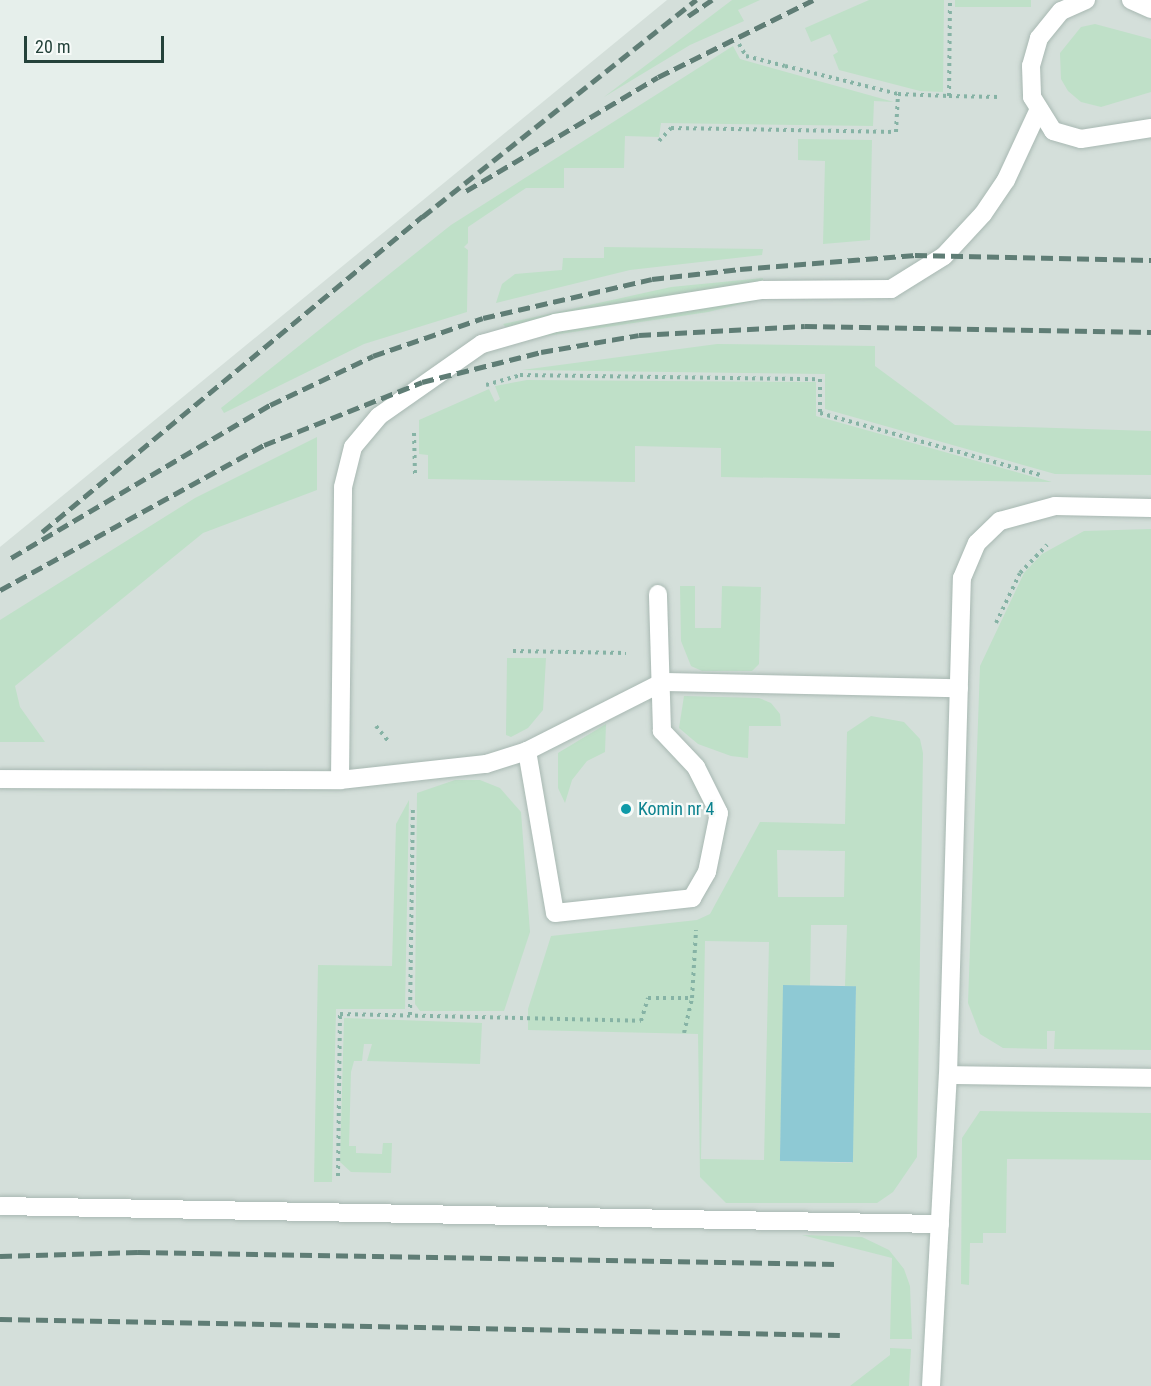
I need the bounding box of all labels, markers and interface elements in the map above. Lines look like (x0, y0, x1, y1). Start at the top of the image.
scale bar (27, 24, 166, 62)
text: 20 m (35, 36, 70, 57)
place label: Komin nr 4 (638, 798, 714, 820)
marker: Komin nr 4 (619, 802, 633, 816)

